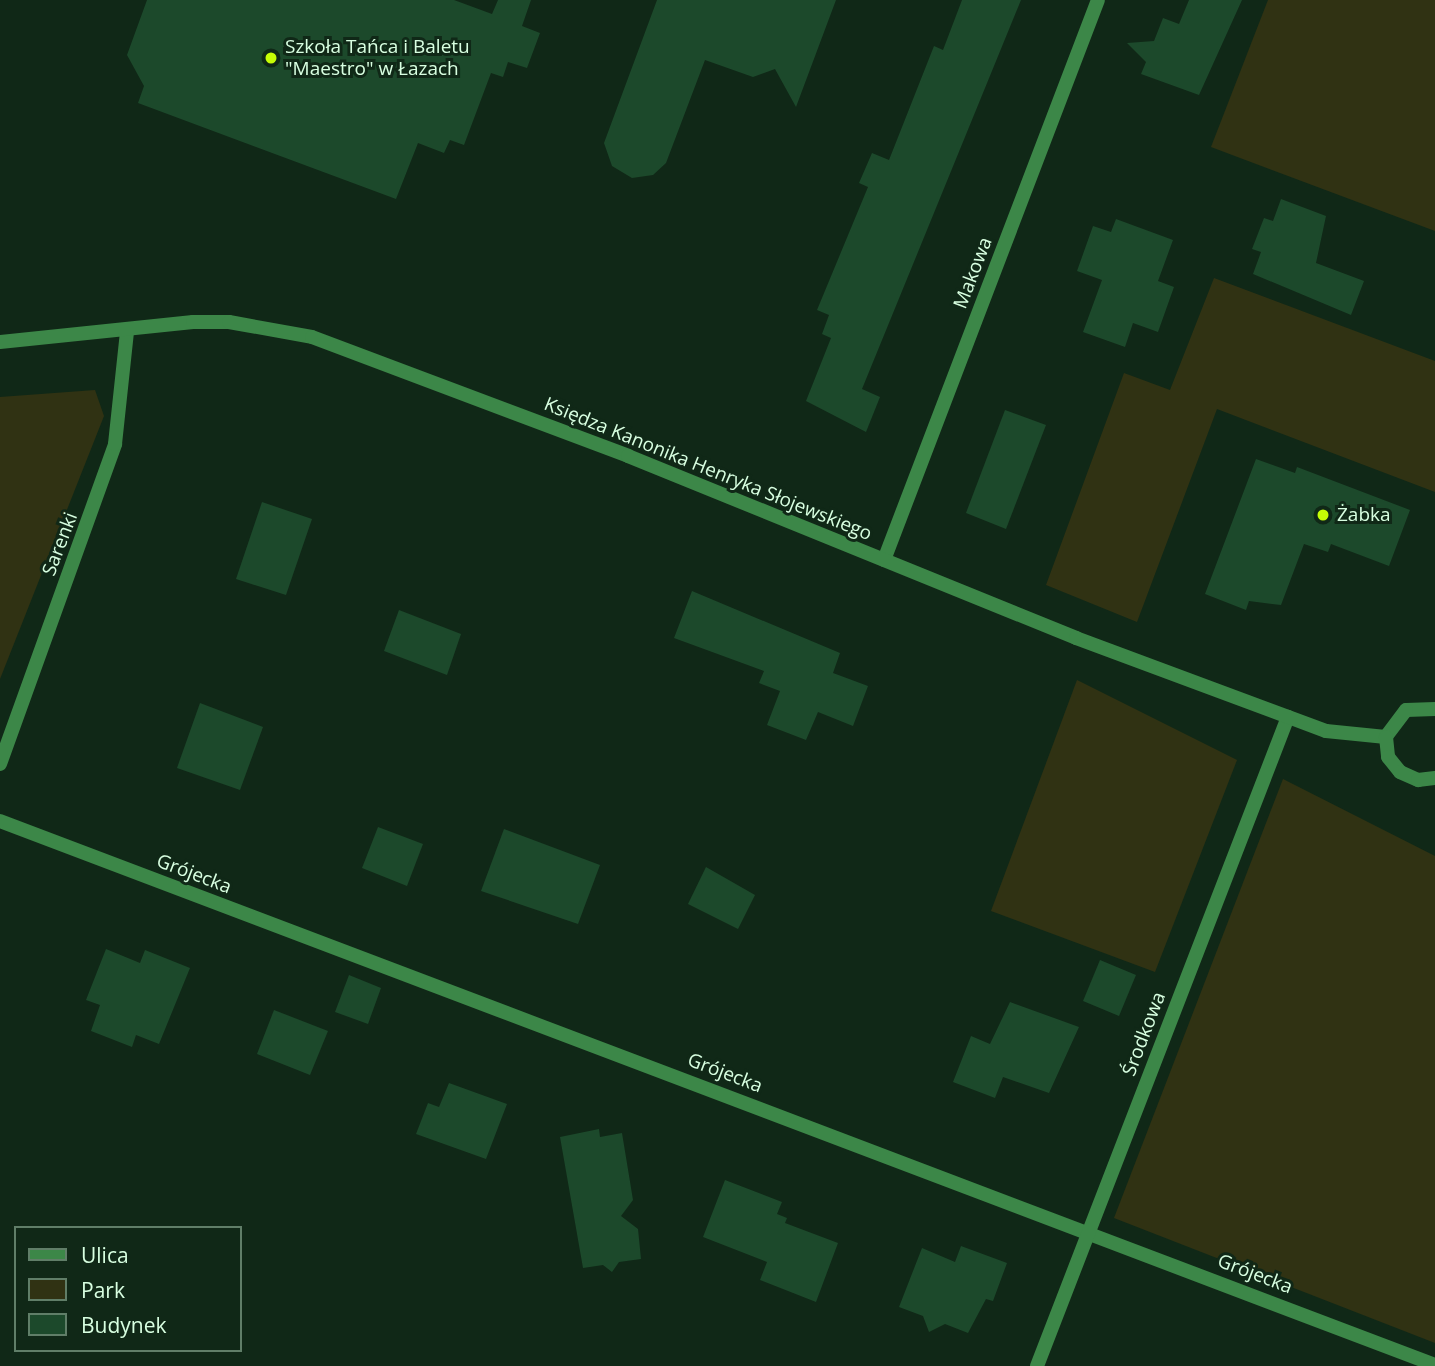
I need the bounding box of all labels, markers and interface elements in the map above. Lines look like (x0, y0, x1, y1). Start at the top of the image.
place label: Szkoła Tańca i Baletu "Maestro" w Łazach (285, 36, 470, 80)
marker: Szkoła Tańca i Baletu "Maestro" w Łazach (263, 50, 279, 66)
street label: Makowa (949, 234, 997, 312)
street label: Księdza Kanonika Henryka Słojewskiego (541, 393, 875, 545)
place label: Żabka (1337, 504, 1391, 526)
marker: Żabka (1315, 507, 1331, 523)
street label: Sarenki (38, 509, 82, 579)
street label: Grójecka (153, 849, 235, 899)
street label: Środkowa (1118, 989, 1170, 1079)
street label: Grójecka (684, 1048, 766, 1098)
legend (14, 1226, 242, 1352)
text: Ulica (81, 1241, 129, 1269)
street label: Grójecka (1214, 1249, 1296, 1299)
text: Park (81, 1276, 125, 1304)
text: Budynek (81, 1311, 167, 1339)

